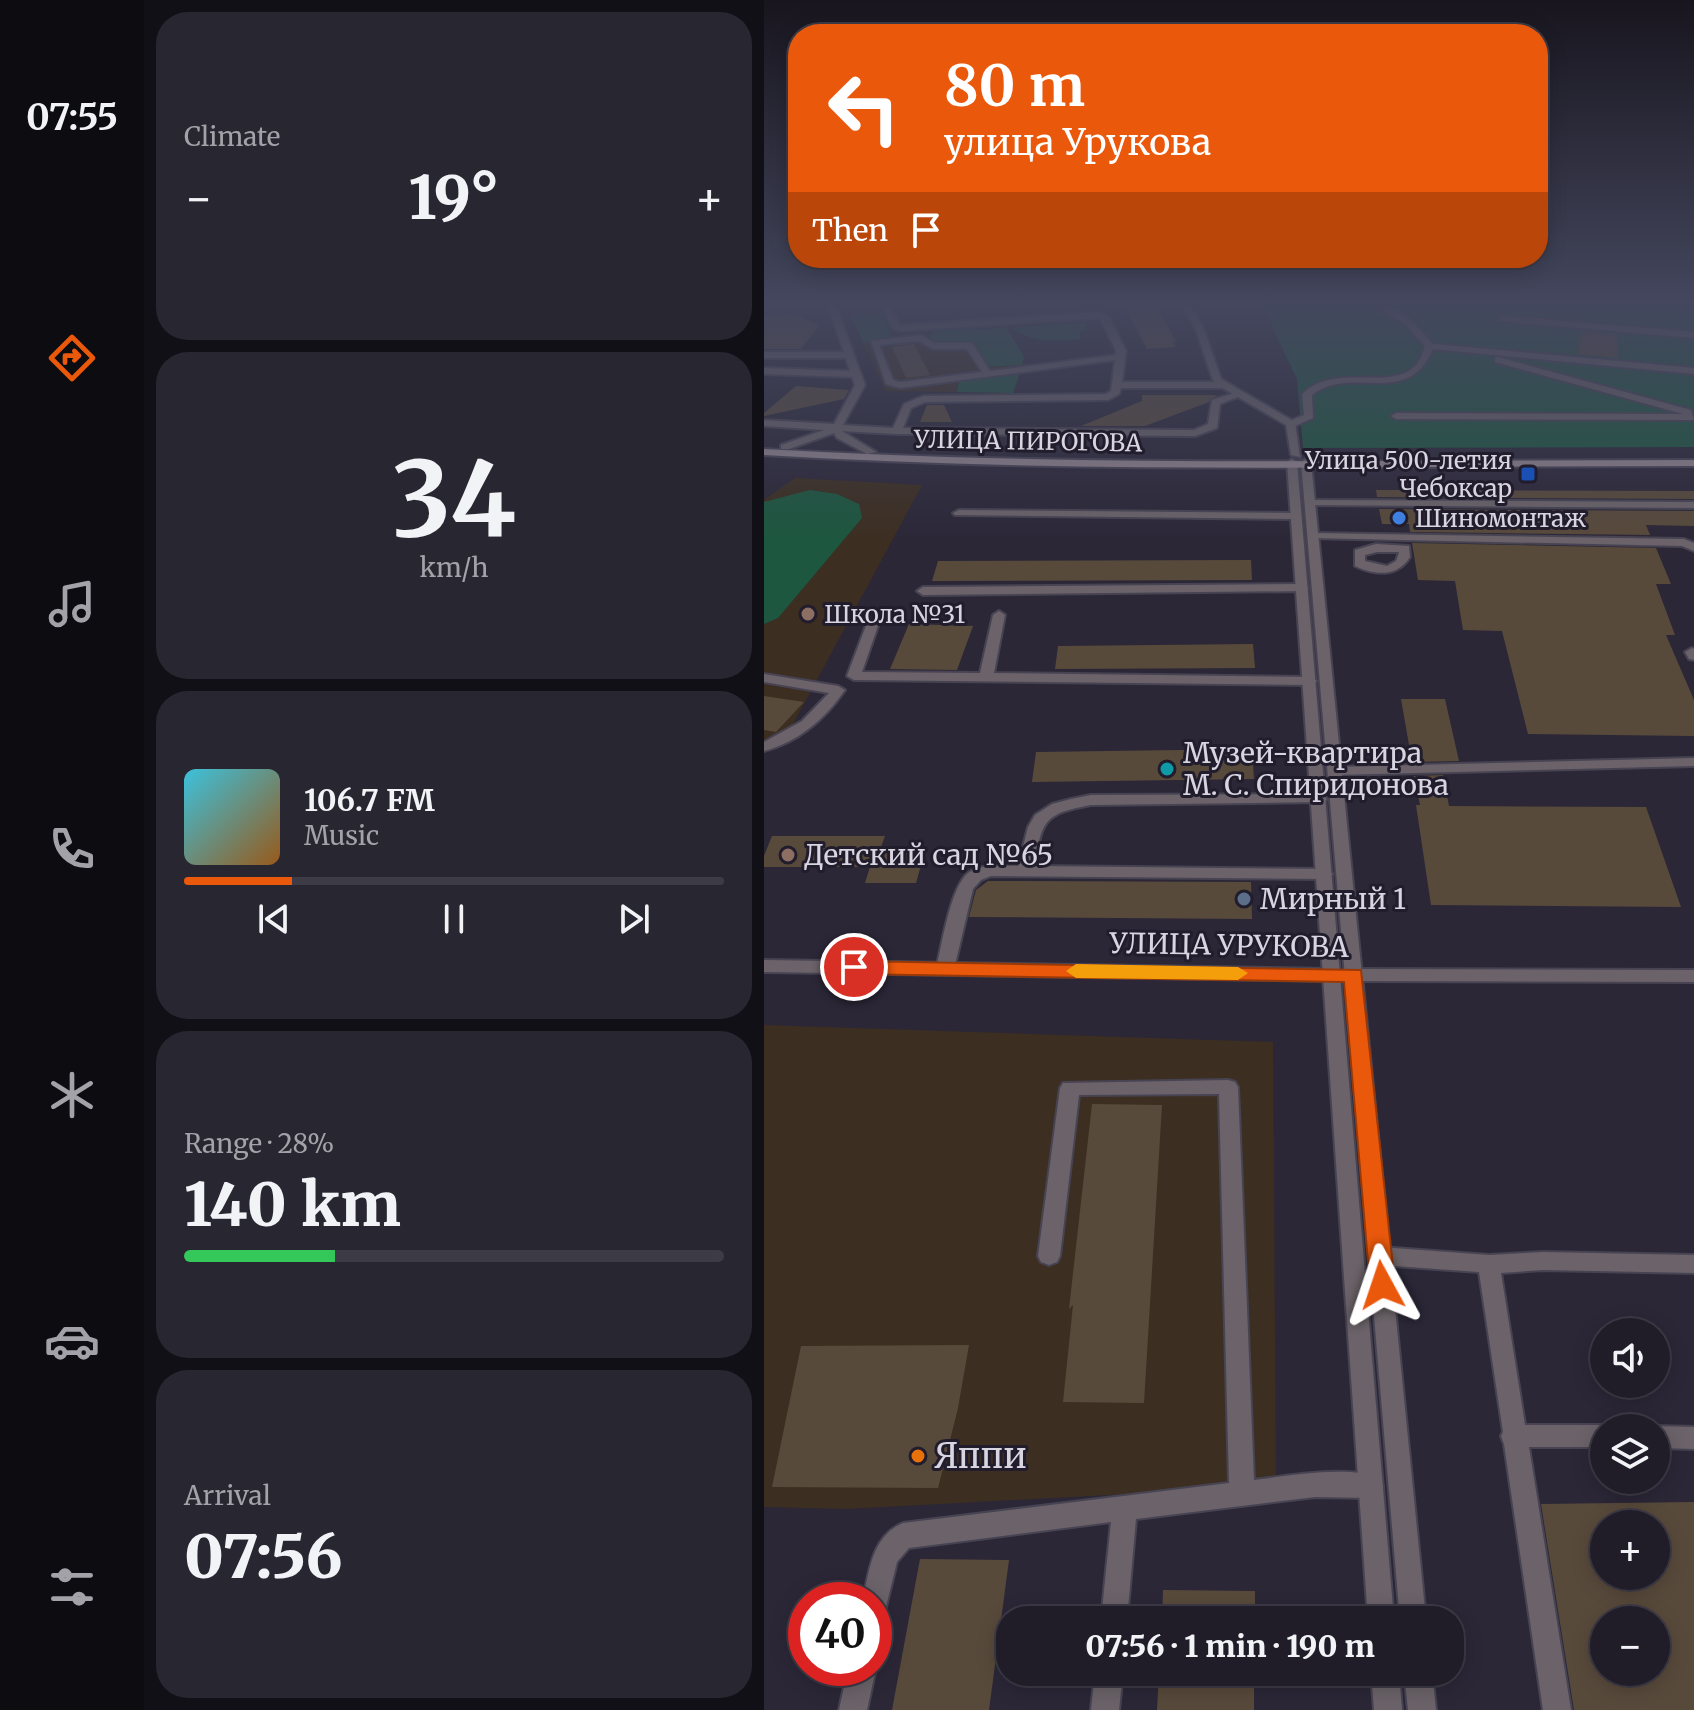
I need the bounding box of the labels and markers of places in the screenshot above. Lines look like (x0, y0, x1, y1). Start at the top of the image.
place label: Улица 500-летия Чебоксар (1304, 445, 1512, 504)
marker: Улица 500-летия Чебоксар (1519, 465, 1537, 483)
place label: Шиномонтаж (1415, 503, 1586, 534)
marker: Шиномонтаж (1390, 509, 1408, 527)
place label: Школа №31 (824, 599, 965, 630)
marker: Школа №31 (799, 605, 817, 623)
place label: Музей-квартира М. С. Спиридонова (1183, 735, 1449, 803)
marker: Музей-квартира М. С. Спиридонова (1158, 760, 1176, 778)
place label: Детский сад №65 (804, 837, 1053, 873)
marker: Детский сад №65 (779, 846, 797, 864)
place label: Мирный 1 (1260, 881, 1406, 917)
marker: Мирный 1 (1235, 890, 1253, 908)
pin (820, 933, 888, 1001)
place label: Яппи (934, 1435, 1027, 1477)
marker: Яппи (909, 1447, 927, 1465)

